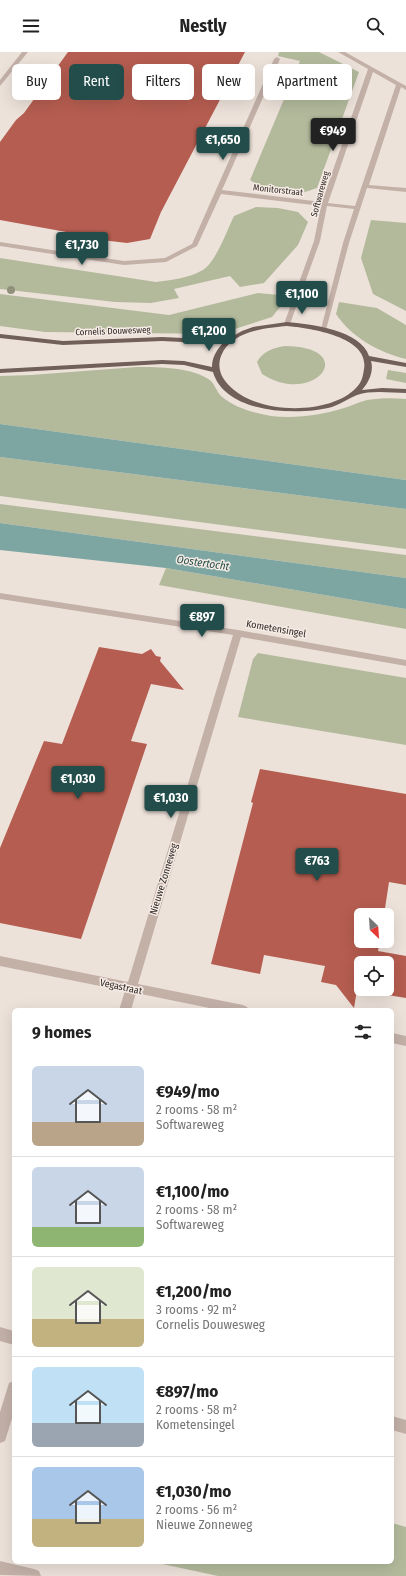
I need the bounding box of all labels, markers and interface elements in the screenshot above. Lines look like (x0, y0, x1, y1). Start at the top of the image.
icon: menu (20, 15, 42, 37)
text: Nestly (179, 15, 227, 37)
icon: search (364, 15, 386, 37)
chip: Buy (12, 64, 61, 100)
chip: Rent (69, 64, 124, 100)
chip: Filters (132, 64, 194, 100)
chip: New (202, 64, 255, 100)
chip: Apartment (263, 64, 352, 100)
pin: €949 (309, 118, 357, 152)
text: €949 (320, 123, 346, 138)
pin: €1,650 (190, 127, 256, 161)
text: €1,650 (205, 132, 241, 147)
street label: Softwareweg (309, 169, 331, 218)
street label: Monitorstraat (253, 182, 303, 198)
pin: €1,730 (49, 232, 115, 266)
text: €1,730 (65, 237, 99, 252)
pin: €1,100 (269, 281, 335, 315)
text: €1,100 (285, 286, 319, 301)
pin: €1,200 (176, 318, 242, 352)
text: €1,200 (191, 323, 227, 338)
street label: Cornelis Douwesweg (75, 325, 152, 337)
water label: Oostertocht (176, 553, 230, 573)
pin: €897 (178, 604, 226, 638)
text: €897 (189, 609, 215, 624)
street label: Kometensingel (245, 618, 307, 640)
pin: €1,030 (45, 766, 111, 800)
text: €1,030 (60, 771, 96, 786)
pin: €1,030 (138, 785, 204, 819)
text: €1,030 (153, 790, 189, 805)
street label: Nieuwe Zonneweg (147, 842, 181, 916)
pin: €763 (293, 848, 341, 882)
text: €763 (304, 853, 330, 868)
north arrow (354, 908, 394, 948)
map controls (354, 908, 394, 996)
button: locate (354, 956, 394, 996)
street label: Vegastraat (99, 977, 144, 997)
icon: filters (352, 1021, 374, 1043)
text: 9 homes (32, 1022, 91, 1043)
text: €949/mo (156, 1081, 220, 1102)
icon: home (64, 1082, 112, 1130)
text: 2 rooms · 58 m² (156, 1102, 237, 1117)
text: Softwareweg (156, 1117, 224, 1132)
text: €1,100/mo (156, 1181, 229, 1202)
icon: home (64, 1183, 112, 1231)
text: 2 rooms · 58 m² (156, 1202, 237, 1217)
text: Softwareweg (156, 1217, 224, 1232)
text: €1,200/mo (156, 1281, 232, 1302)
icon: home (64, 1283, 112, 1331)
text: 3 rooms · 92 m² (156, 1302, 237, 1317)
text: Cornelis Douwesweg (156, 1317, 265, 1332)
text: €897/mo (156, 1381, 218, 1402)
icon: home (64, 1383, 112, 1431)
text: 2 rooms · 58 m² (156, 1402, 237, 1417)
text: Kometensingel (156, 1417, 235, 1432)
text: €1,030/mo (156, 1481, 231, 1502)
icon: home (64, 1483, 112, 1531)
text: 2 rooms · 56 m² (156, 1502, 237, 1517)
text: Nieuwe Zonneweg (156, 1517, 252, 1532)

